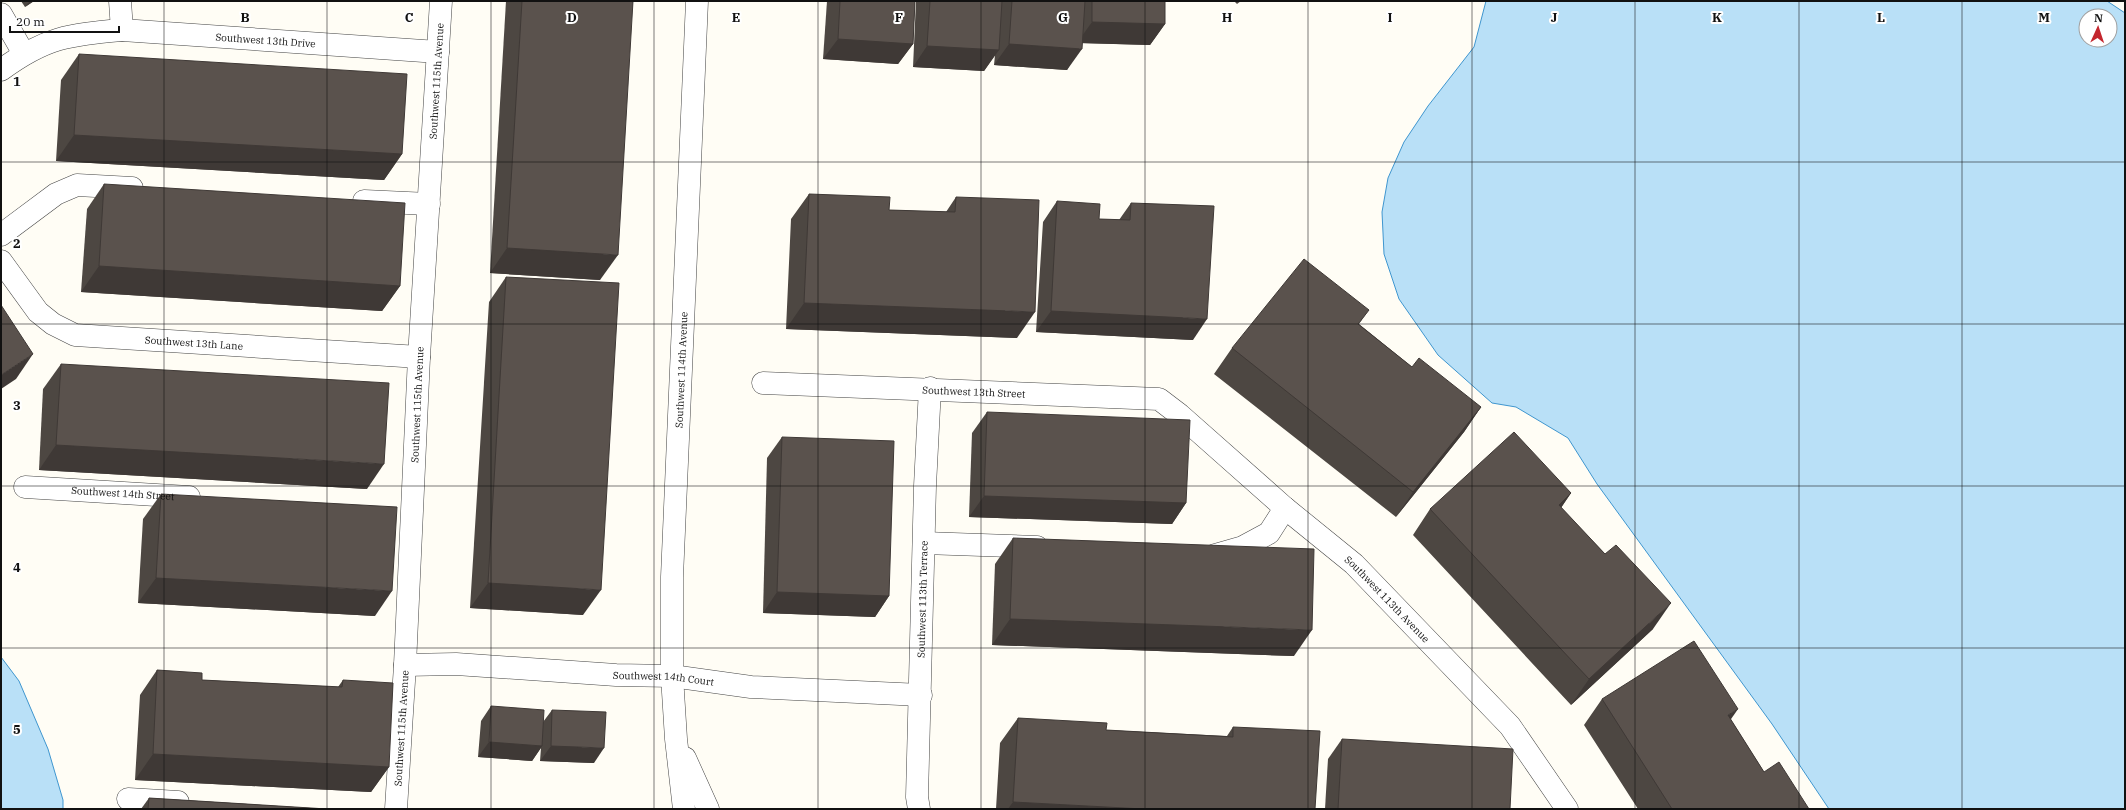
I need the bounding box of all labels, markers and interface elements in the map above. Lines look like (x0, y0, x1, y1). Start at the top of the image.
scale bar (10, 8, 119, 34)
north arrow (2078, 8, 2118, 48)
text: B (240, 9, 250, 26)
text: C (405, 9, 414, 26)
text: D (567, 9, 577, 26)
text: E (732, 9, 740, 26)
text: F (895, 9, 903, 26)
text: G (1058, 9, 1068, 26)
text: H (1222, 9, 1233, 26)
text: I (1388, 9, 1393, 26)
text: J (1551, 9, 1558, 26)
text: K (1712, 9, 1722, 26)
text: L (1877, 9, 1885, 26)
text: M (2038, 9, 2050, 26)
text: N (2094, 11, 2104, 25)
text: 20 m (16, 14, 45, 29)
street label: Southwest 115th Avenue (426, 23, 447, 140)
street label: Southwest 13th Drive (215, 31, 316, 50)
text: 1 (13, 73, 21, 90)
text: 2 (13, 235, 21, 252)
street label: Southwest 114th Avenue (672, 311, 691, 428)
street label: Southwest 13th Lane (144, 333, 243, 353)
street label: Southwest 115th Avenue (408, 346, 427, 463)
street label: Southwest 13th Street (922, 383, 1026, 401)
text: 3 (13, 397, 21, 414)
street label: Southwest 14th Street (71, 484, 175, 503)
street label: Southwest 113th Terrace (915, 540, 931, 658)
street label: Southwest 113th Avenue (1342, 553, 1432, 645)
text: 4 (13, 559, 21, 576)
street label: Southwest 14th Court (612, 669, 715, 689)
street label: Southwest 115th Avenue (391, 670, 412, 787)
text: 5 (13, 721, 21, 738)

